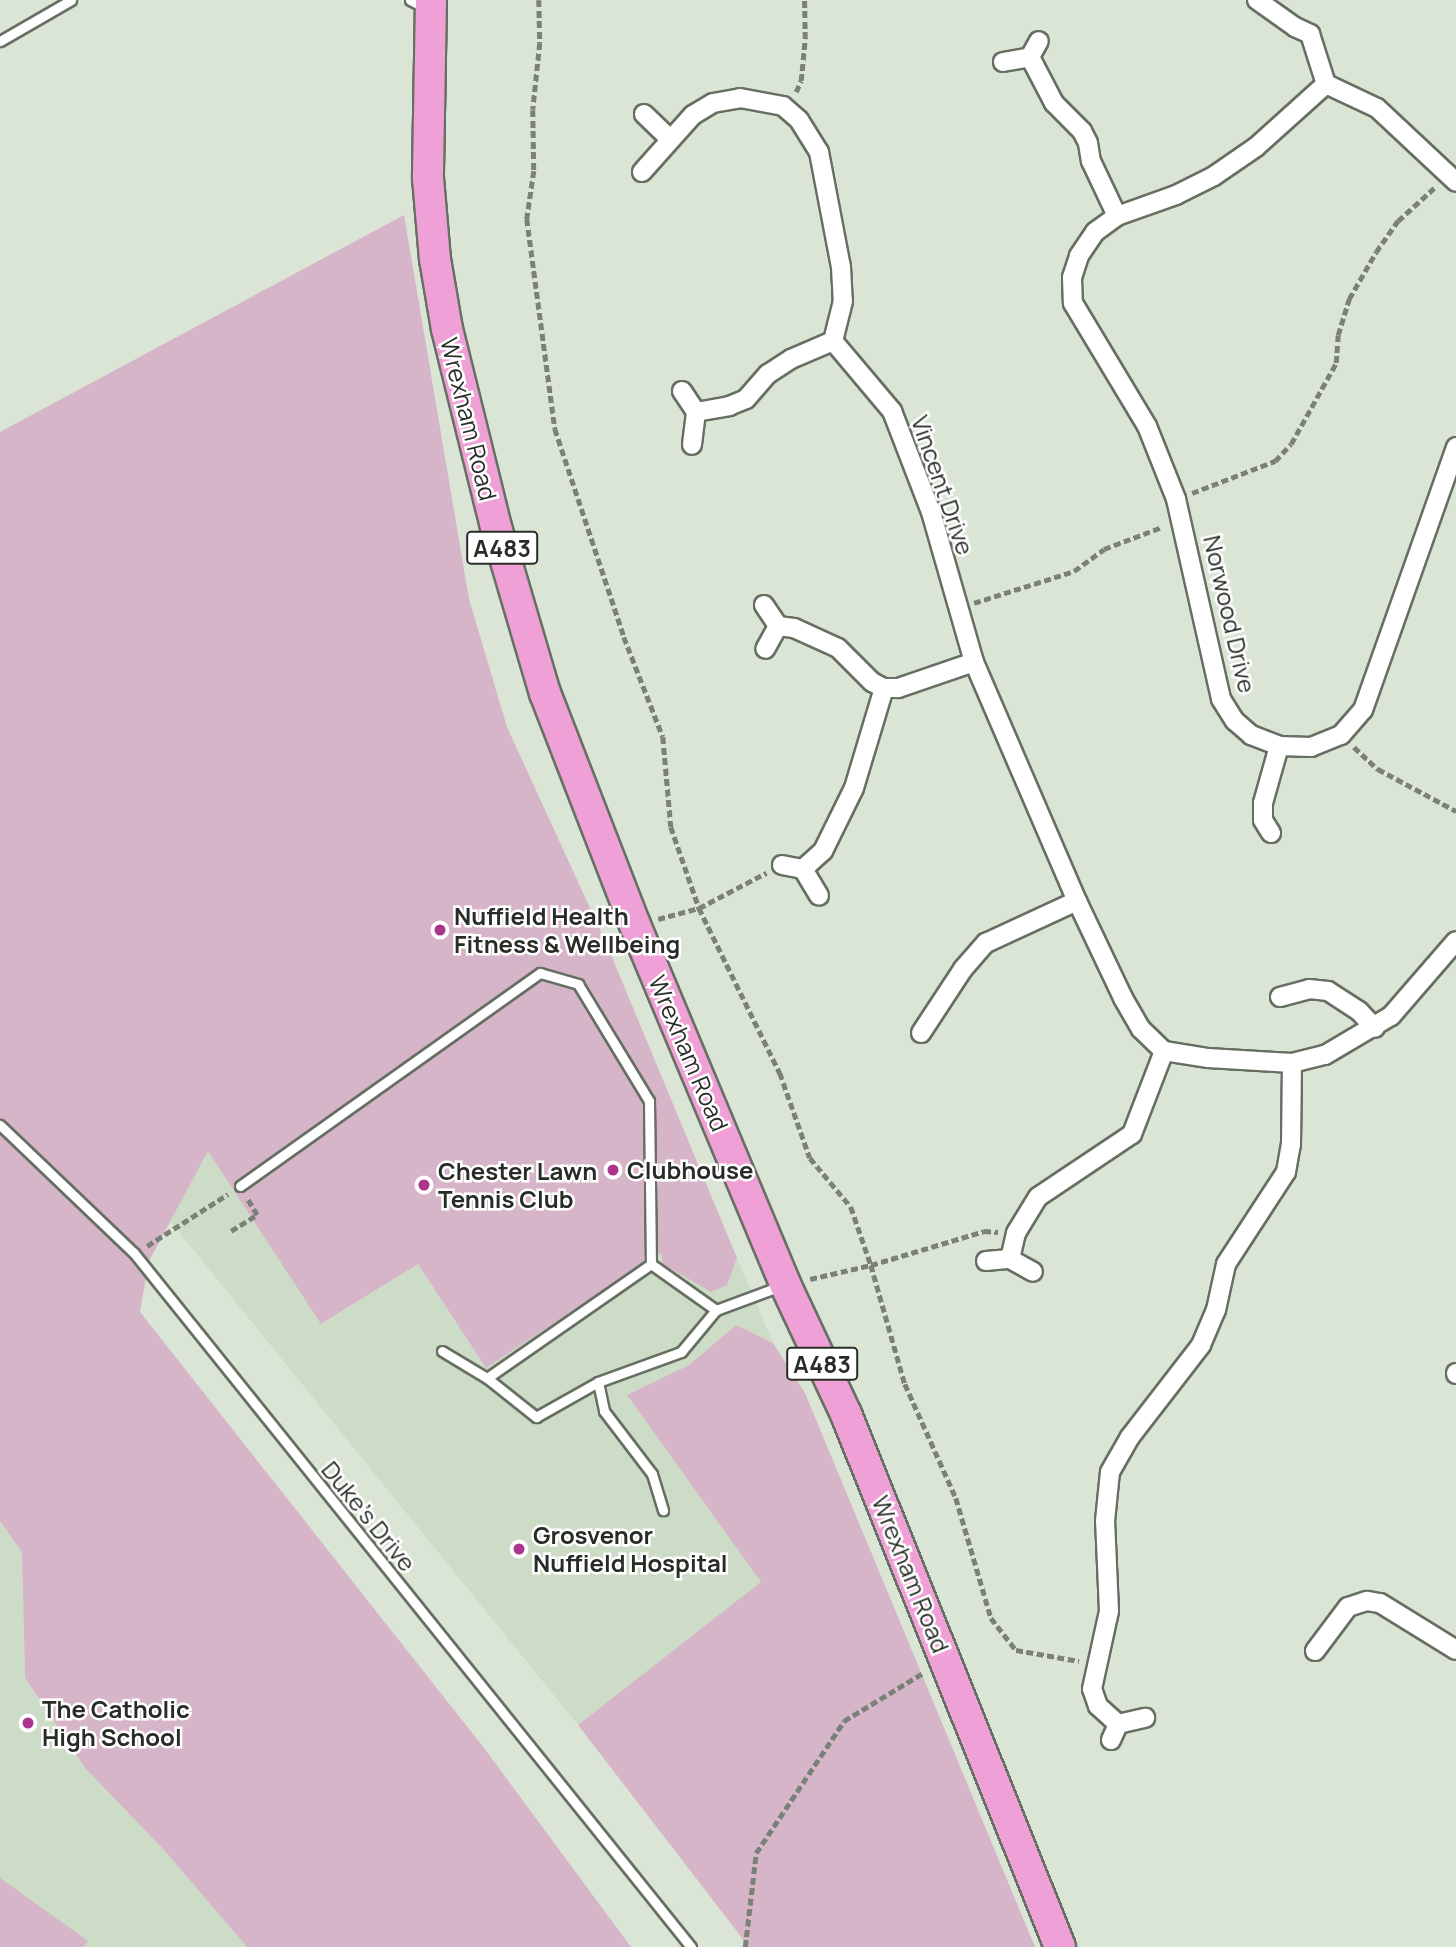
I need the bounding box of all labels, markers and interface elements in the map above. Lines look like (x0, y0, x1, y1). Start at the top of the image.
street label: Wrexham Road (435, 335, 503, 503)
street label: Vincent Drive (906, 412, 980, 558)
road number: A483 (465, 528, 539, 568)
street label: Norwood Drive (1198, 532, 1262, 696)
place label: Nuffield Health Fitness & Wellbeing (454, 902, 680, 958)
marker: Nuffield Health Fitness & Wellbeing (432, 922, 448, 938)
street label: Wrexham Road (643, 971, 735, 1135)
place label: Clubhouse (627, 1156, 754, 1184)
place label: Chester Lawn Tennis Club (438, 1157, 597, 1213)
marker: Clubhouse (605, 1162, 621, 1178)
marker: Chester Lawn Tennis Club (416, 1177, 432, 1193)
road number: A483 (785, 1344, 859, 1384)
street label: Duke's Drive (316, 1455, 422, 1577)
street label: Wrexham Road (866, 1491, 956, 1657)
place label: Grosvenor Nuffield Hospital (533, 1521, 728, 1577)
marker: Grosvenor Nuffield Hospital (511, 1541, 527, 1557)
place label: The Catholic High School (42, 1695, 190, 1751)
marker: The Catholic High School (20, 1715, 36, 1731)

